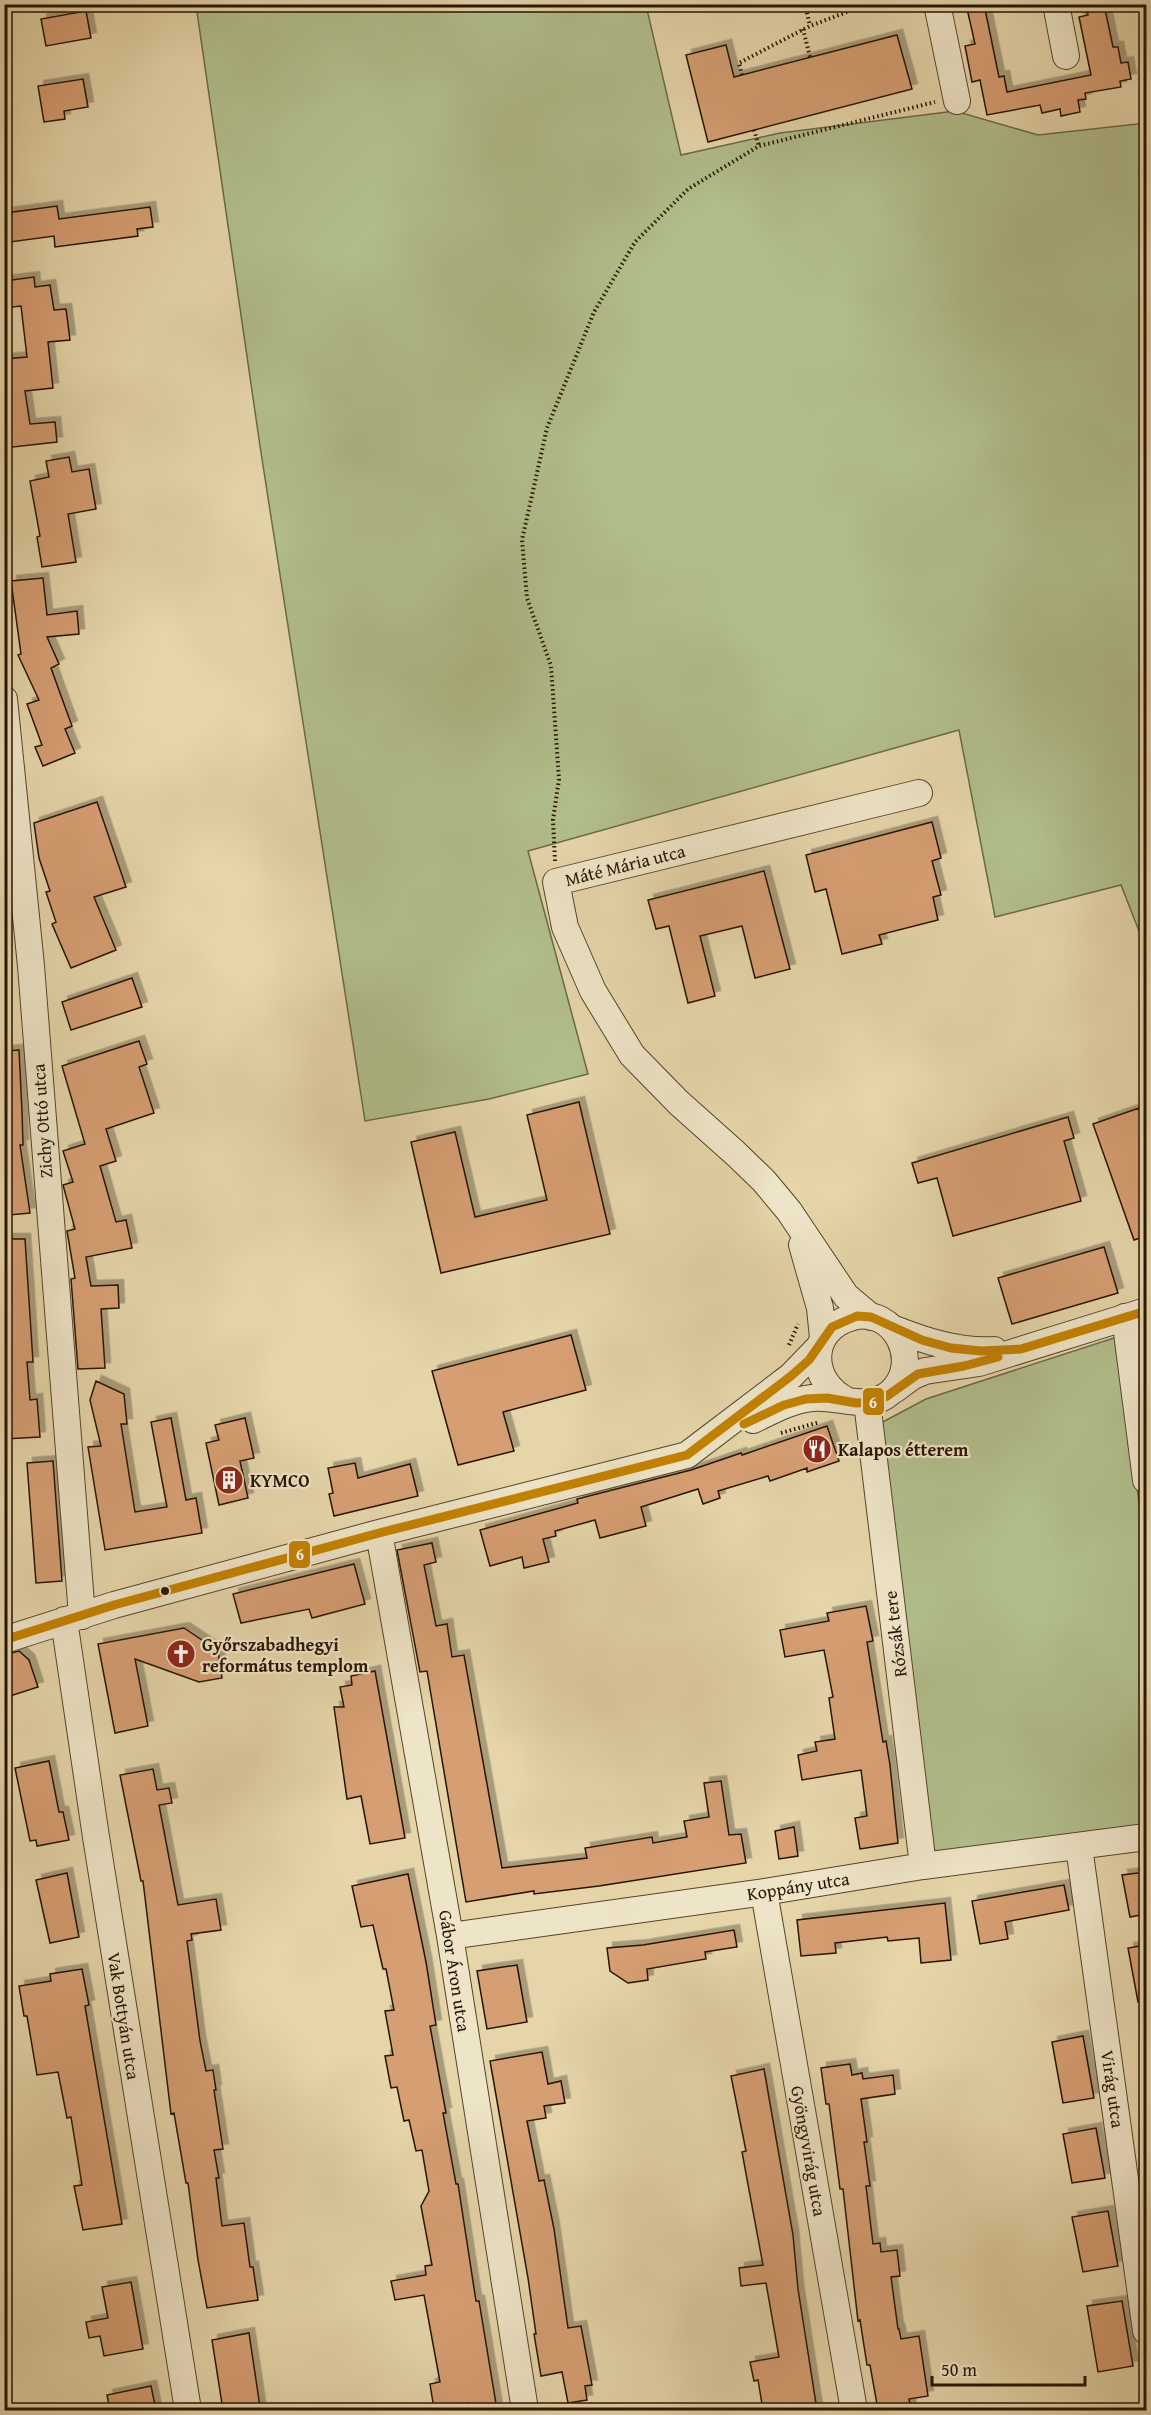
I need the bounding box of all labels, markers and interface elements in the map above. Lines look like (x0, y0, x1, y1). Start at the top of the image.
street label: Máté Mária utca (562, 837, 688, 893)
street label: Zichy Ottó utca (24, 1062, 59, 1179)
line badge: 6 (862, 1387, 885, 1416)
text: 6 (869, 1390, 877, 1414)
restaurant icon: Kalapos étterem (801, 1433, 833, 1465)
place label: Kalapos étterem (838, 1436, 969, 1463)
building icon: KYMCO (213, 1464, 245, 1496)
place label: KYMCO (250, 1467, 310, 1494)
line badge: 6 (288, 1540, 311, 1569)
text: 6 (296, 1542, 304, 1566)
unlabelled marker (159, 1585, 171, 1597)
street label: Rózsák tere (876, 1589, 914, 1679)
place label: Győrszabadhegyi református templom (202, 1631, 369, 1679)
church icon: Győrszabadhegyi református templom (165, 1638, 197, 1670)
street label: Koppány utca (745, 1865, 852, 1907)
street label: Gábor Áron utca (432, 1908, 478, 2034)
street label: Vak Bottyán utca (101, 1950, 147, 2082)
street label: Virág utca (1094, 2048, 1132, 2130)
street label: Gyöngyvirág utca (784, 2084, 834, 2219)
scale bar (932, 2349, 1085, 2387)
text: 50 m (941, 2356, 977, 2383)

